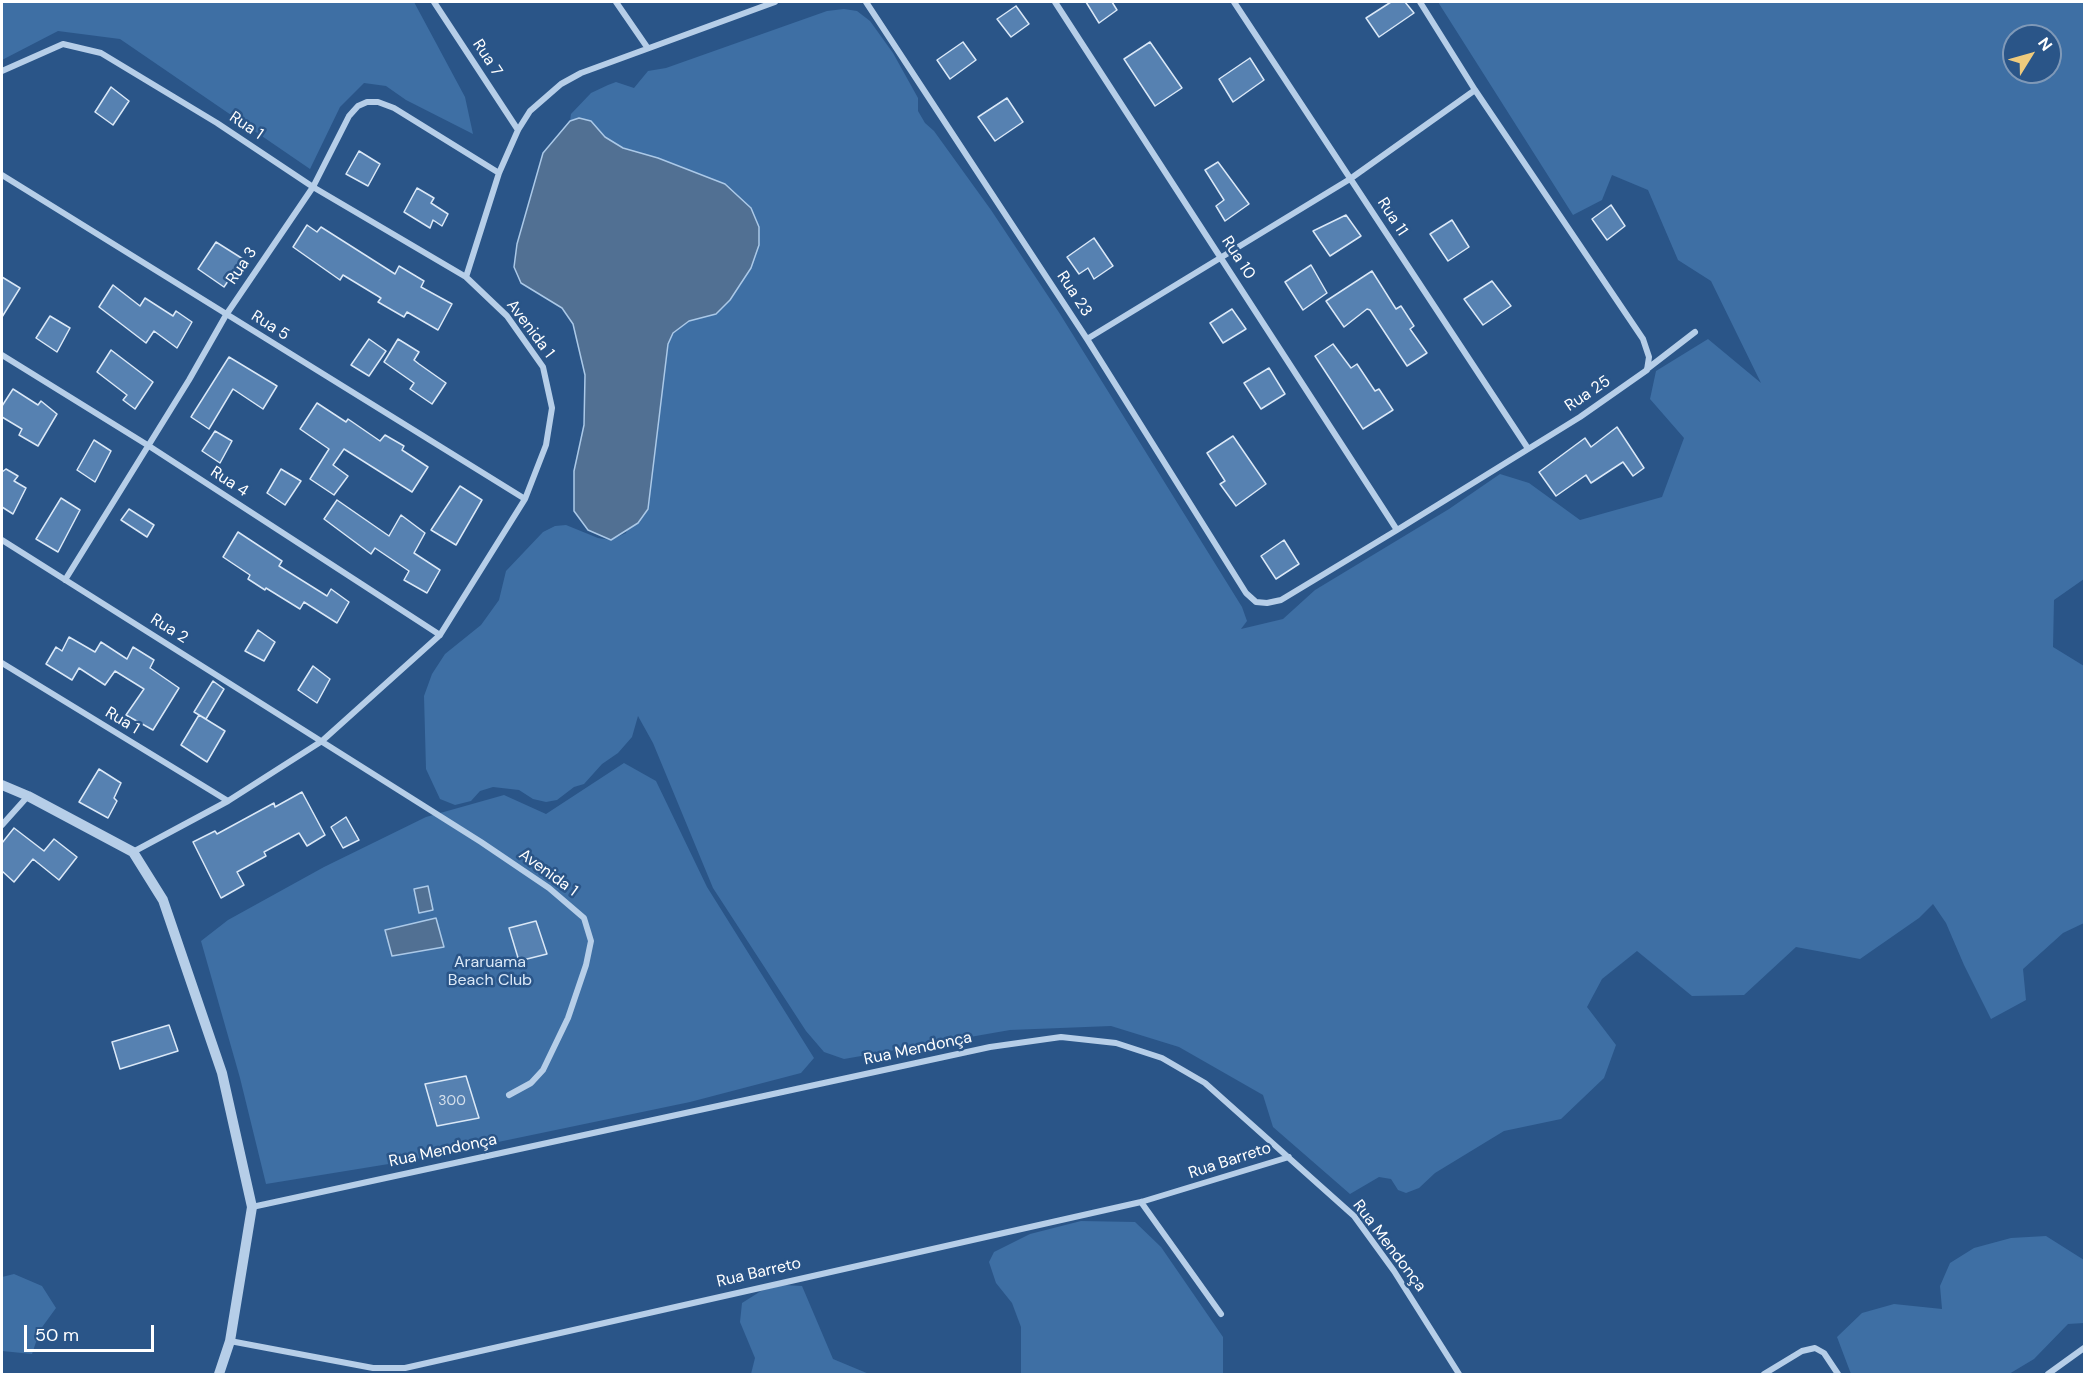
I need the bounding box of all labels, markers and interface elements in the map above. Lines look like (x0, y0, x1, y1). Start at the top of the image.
north arrow (2002, 24, 2062, 84)
text: N (2033, 33, 2057, 55)
street label: Rua 7 (468, 36, 506, 80)
street label: Rua 1 (225, 108, 267, 144)
street label: Rua 11 (1373, 194, 1411, 240)
street label: Rua 10 (1217, 233, 1259, 283)
street label: Rua 3 (223, 244, 261, 288)
street label: Rua 23 (1052, 268, 1096, 320)
street label: Avenida 1 (502, 296, 558, 362)
street label: Rua 5 (247, 307, 293, 345)
street label: Rua 25 (1562, 372, 1614, 416)
street label: Rua 4 (206, 463, 252, 501)
street label: Rua 2 (147, 610, 191, 648)
street label: Rua 1 (101, 703, 143, 739)
street label: Avenida 1 (515, 845, 581, 901)
park label: Araruama Beach Club (448, 953, 532, 991)
street label: Rua Mendonça (862, 1028, 974, 1070)
house number: 300 (438, 1093, 466, 1109)
street label: Rua Mendonça (387, 1130, 499, 1172)
street label: Rua Barreto (1186, 1139, 1274, 1183)
street label: Rua Mendonça (1348, 1196, 1430, 1296)
street label: Rua Barreto (715, 1254, 803, 1292)
scale bar (27, 1313, 158, 1351)
text: 50 m (35, 1323, 79, 1347)

